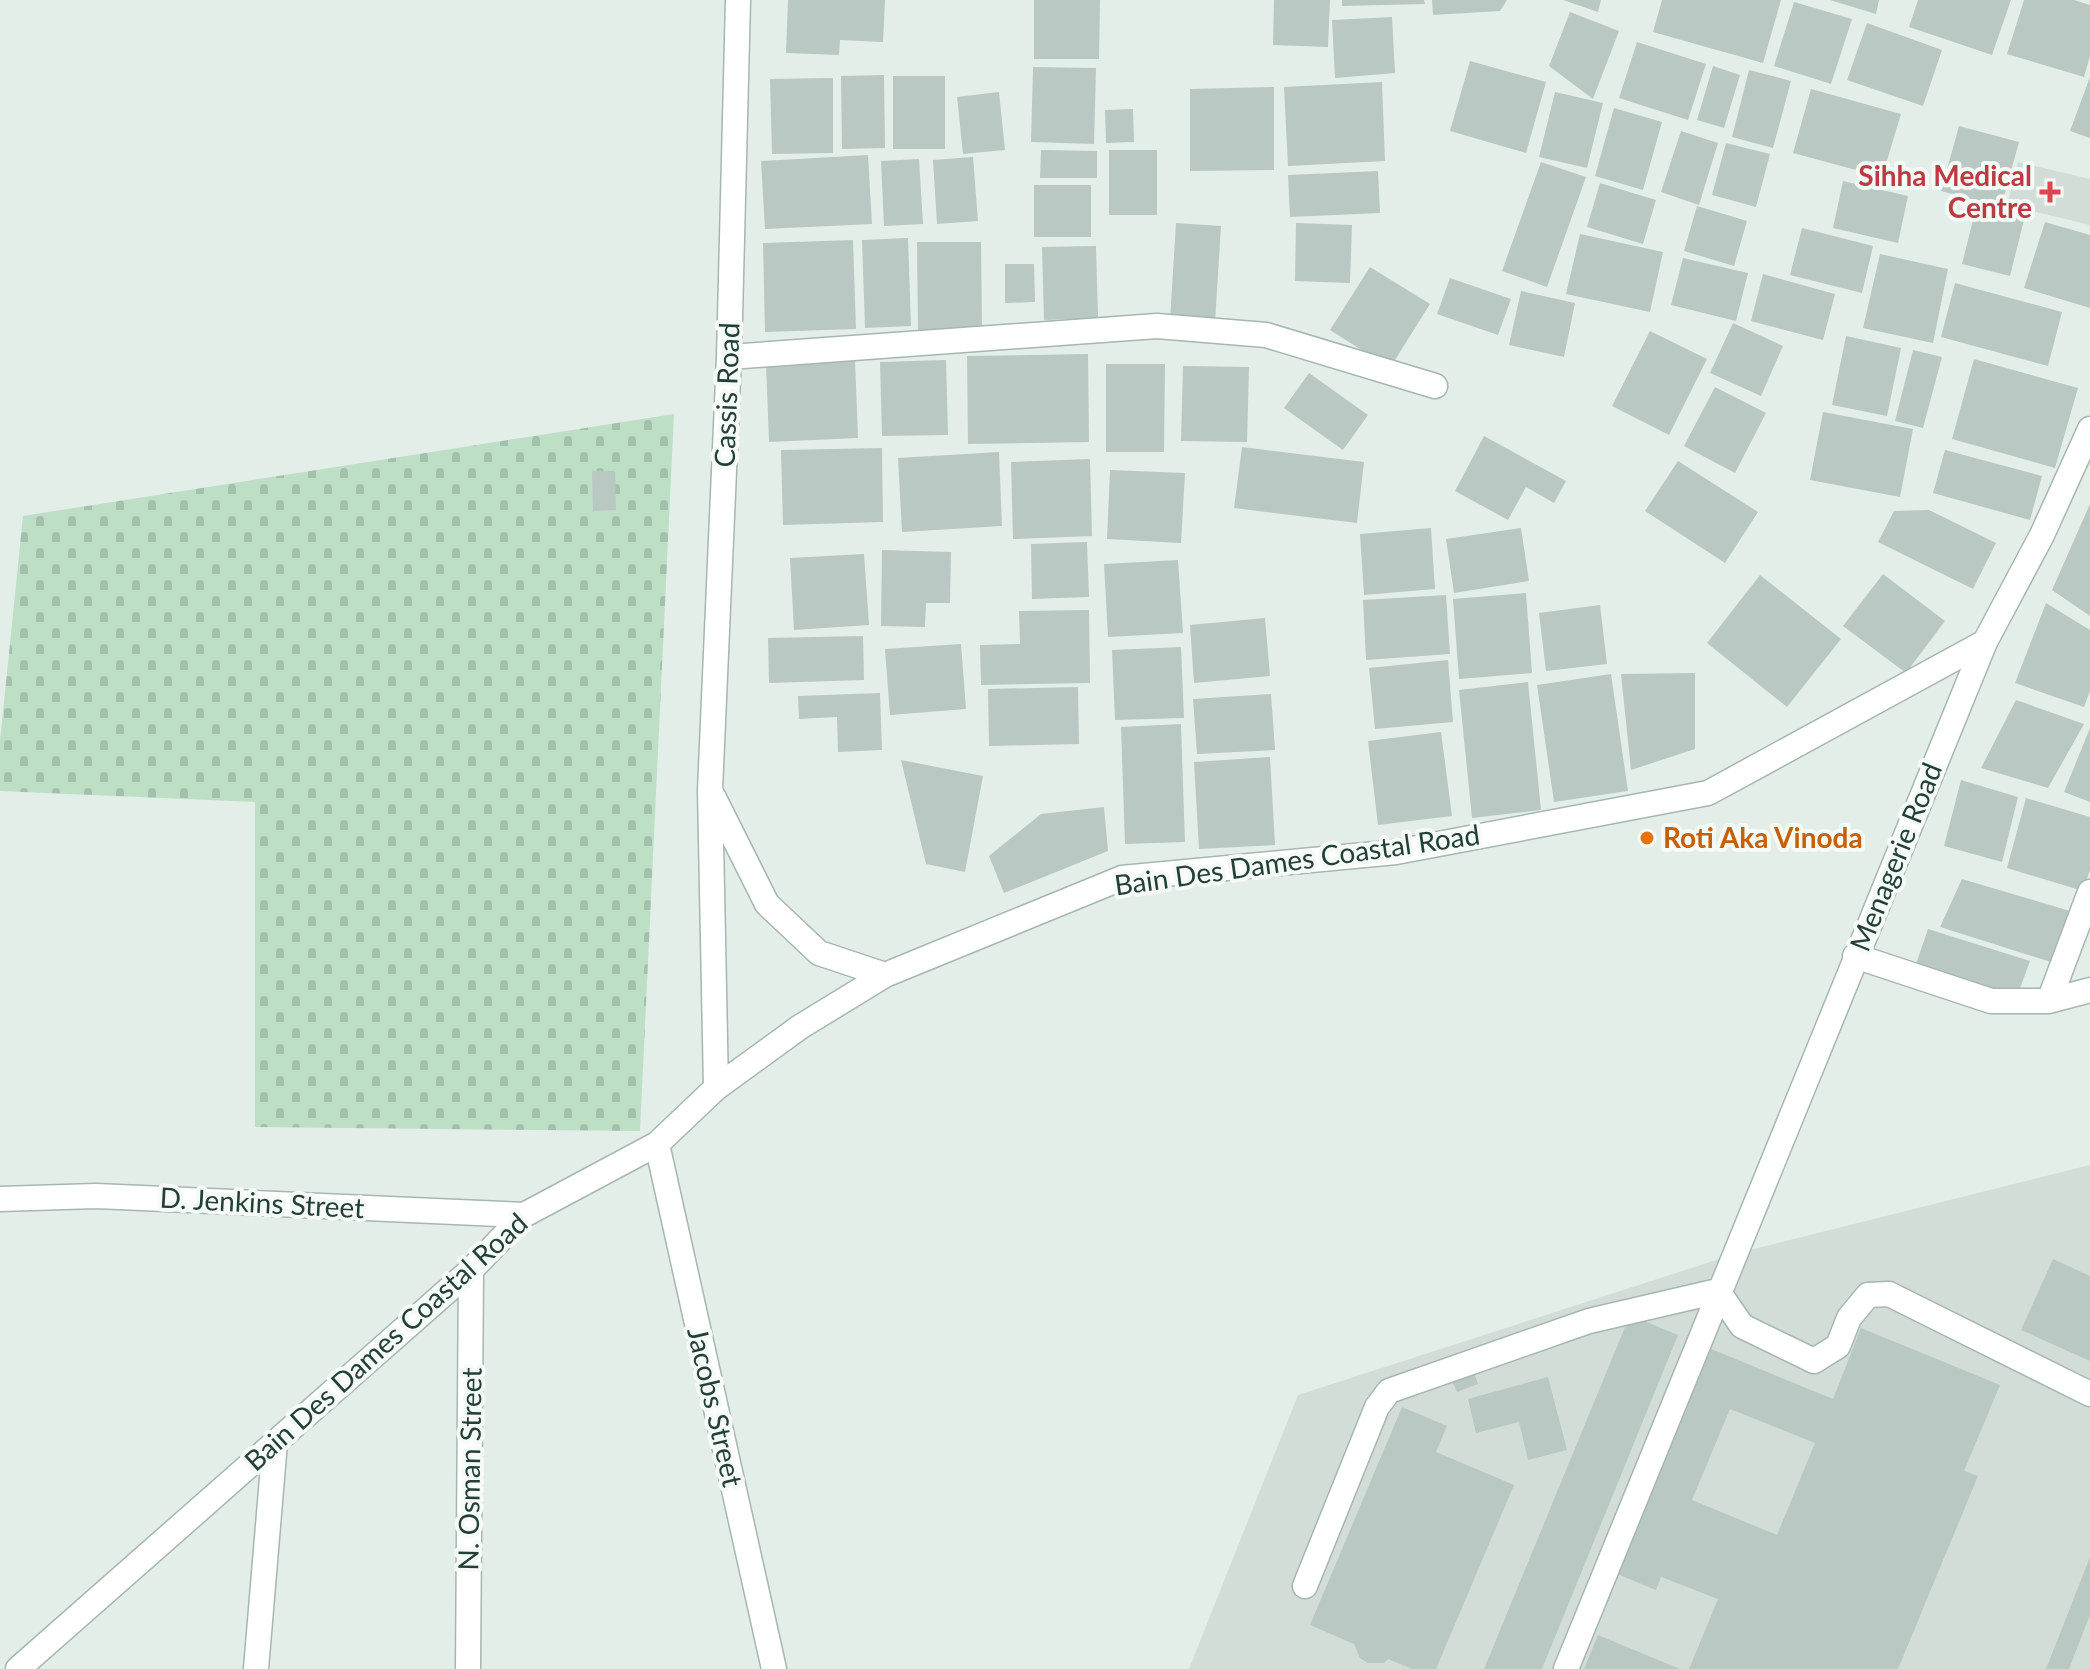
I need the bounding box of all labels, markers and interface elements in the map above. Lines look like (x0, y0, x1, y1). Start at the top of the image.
place label: Sihha Medical Centre (1858, 158, 2032, 224)
marker: Sihha Medical Centre (2039, 181, 2061, 203)
street label: Cassis Road (706, 322, 746, 468)
street label: Menagerie Road (1842, 758, 1948, 956)
street label: Bain Des Dames Coastal Road (1112, 817, 1482, 901)
place label: Roti Aka Vinoda (1663, 820, 1863, 854)
marker: Roti Aka Vinoda (1638, 829, 1656, 847)
street label: D. Jenkins Street (159, 1180, 365, 1224)
street label: Bain Des Dames Coastal Road (237, 1205, 534, 1477)
street label: Jacobs Street (681, 1324, 751, 1490)
street label: N. Osman Street (450, 1367, 488, 1571)

